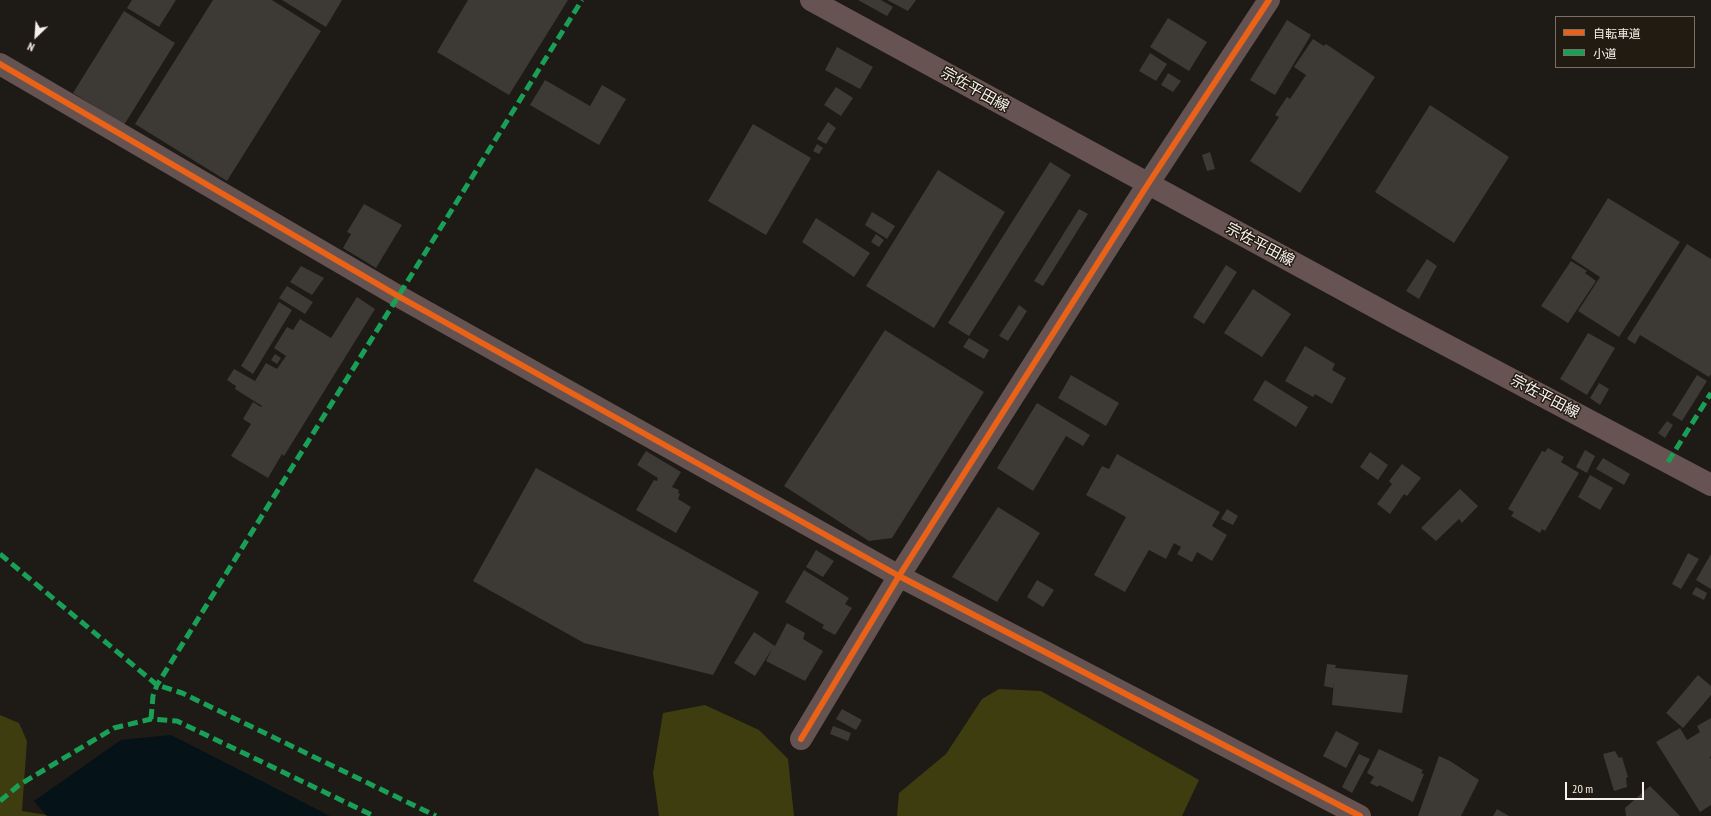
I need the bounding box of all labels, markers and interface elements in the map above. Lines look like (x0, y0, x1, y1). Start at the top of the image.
north arrow (16, 16, 56, 56)
legend (1555, 16, 1695, 68)
text: 自転車道 (1593, 26, 1641, 41)
text: N (25, 39, 37, 54)
text: 小道 (1593, 46, 1617, 61)
street label: 宗佐平田線 (938, 64, 1012, 116)
street label: 宗佐平田線 (1223, 219, 1297, 271)
street label: 宗佐平田線 (1508, 371, 1582, 423)
scale bar (1567, 774, 1646, 800)
text: 20 m (1572, 781, 1593, 796)

